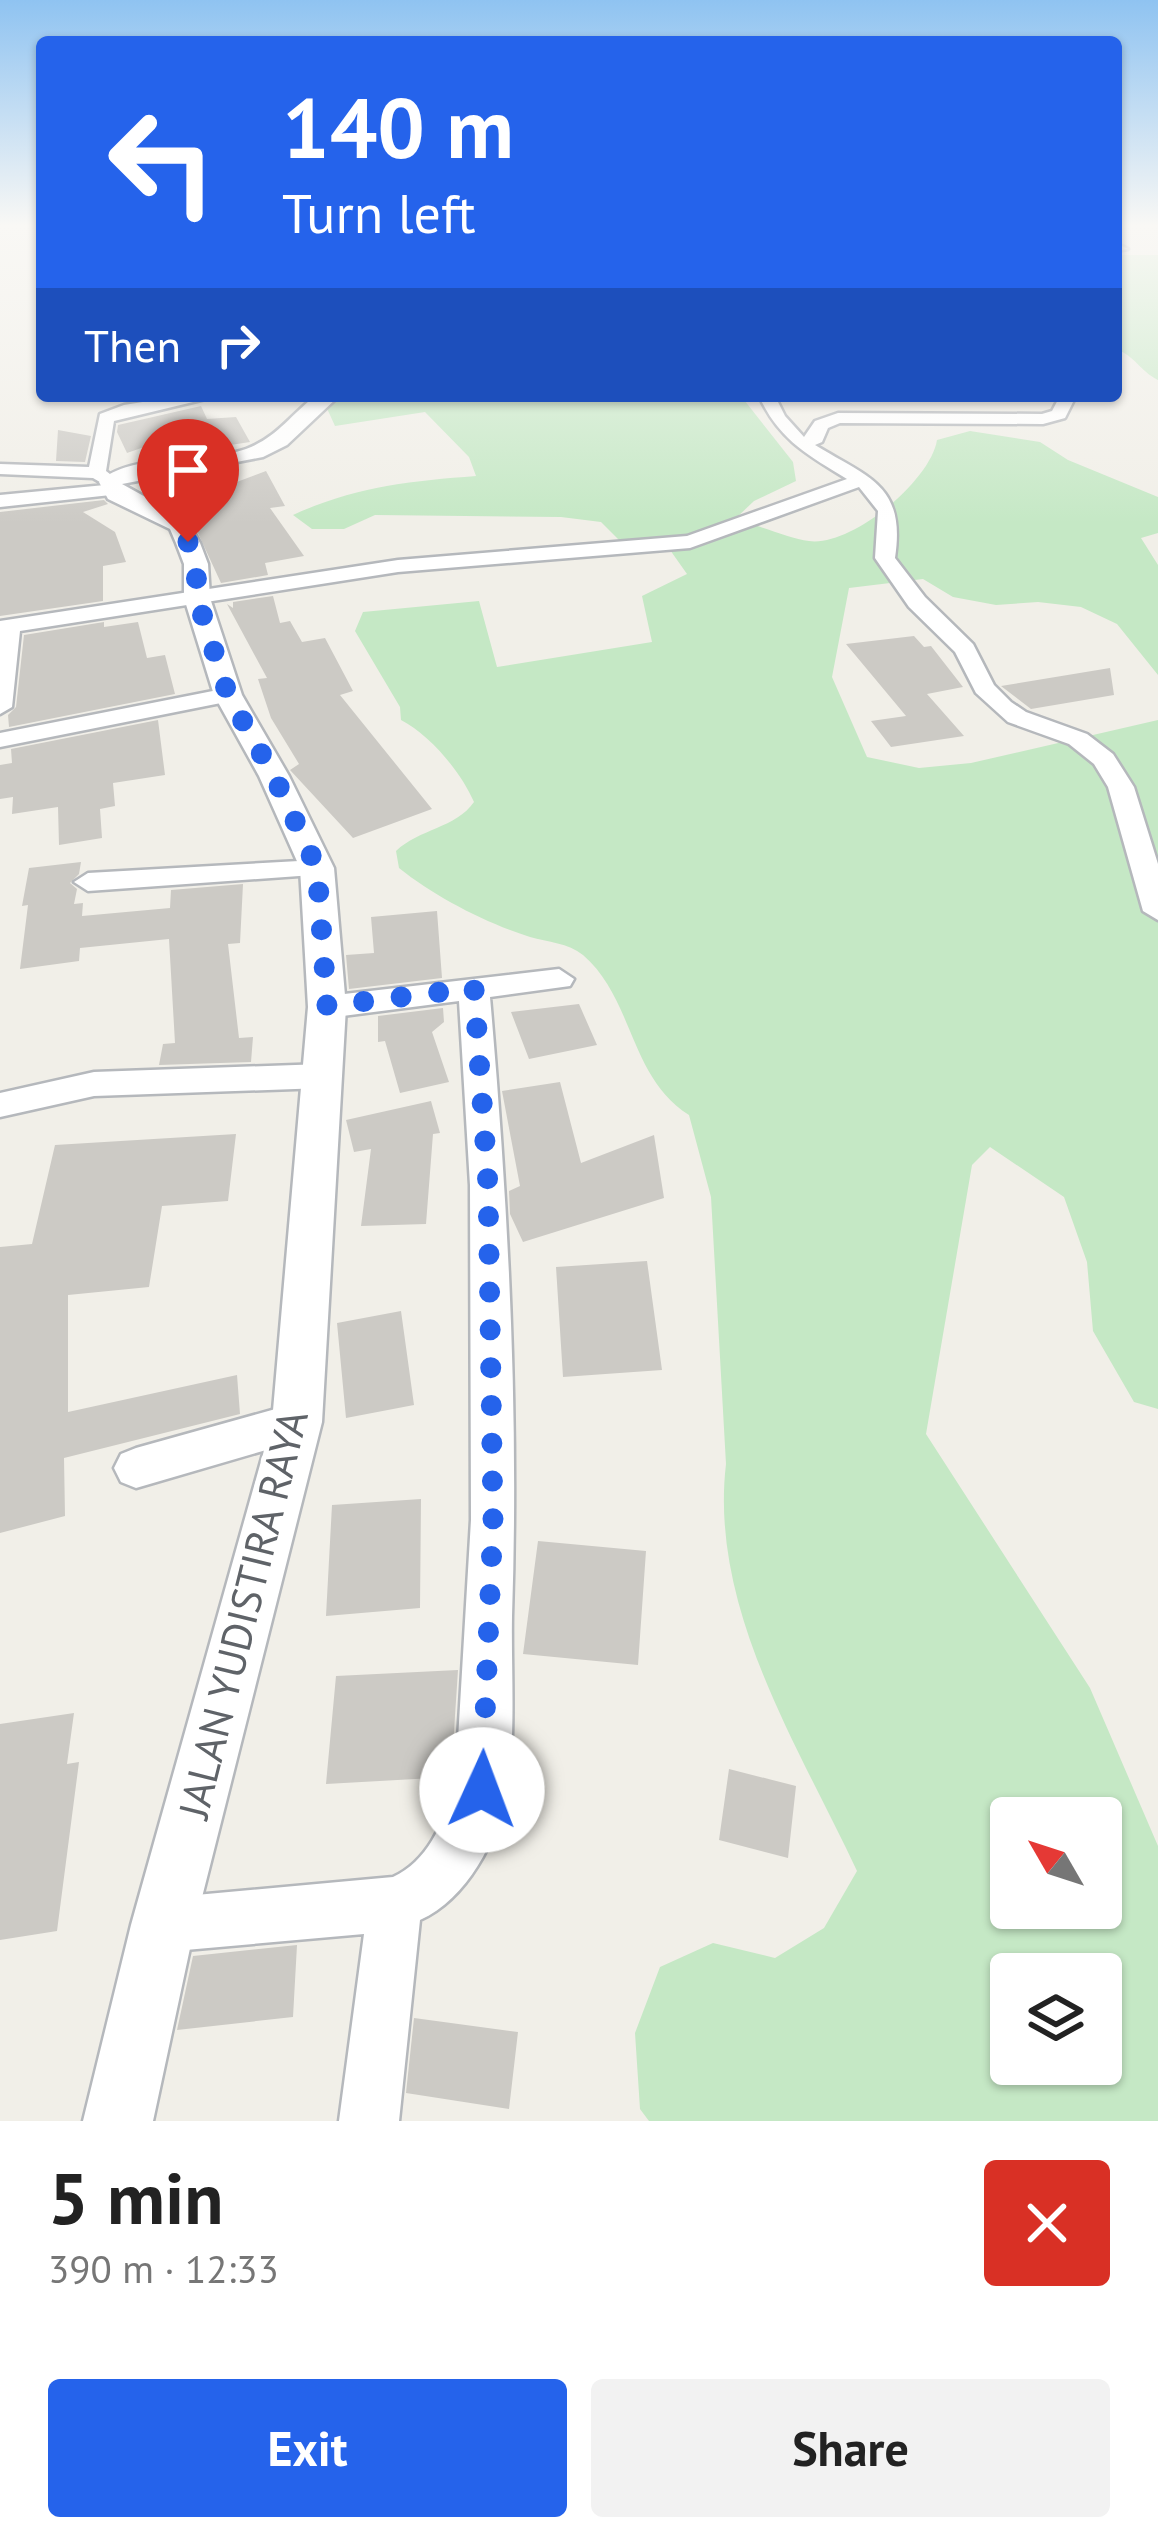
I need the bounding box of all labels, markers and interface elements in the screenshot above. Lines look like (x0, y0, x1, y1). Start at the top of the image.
text: 140 m (282, 72, 514, 181)
icon: left (84, 84, 240, 240)
text: Turn left (282, 178, 476, 248)
icon: right (205, 312, 271, 378)
text: Then (84, 316, 181, 374)
pin (137, 419, 239, 542)
icon: arrive (155, 437, 221, 503)
street label: JALAN YUDISTIRA RAYA (165, 1404, 320, 1826)
position arrow (419, 1727, 545, 1853)
north arrow (990, 1797, 1122, 1929)
map controls (990, 1797, 1122, 2085)
button: layers (990, 1953, 1122, 2085)
text: 5 min (48, 2151, 224, 2244)
button: close (984, 2160, 1110, 2286)
text: 390 m · 12:33 (48, 2243, 279, 2294)
button: Exit (48, 2379, 567, 2517)
button: Share (591, 2379, 1110, 2517)

